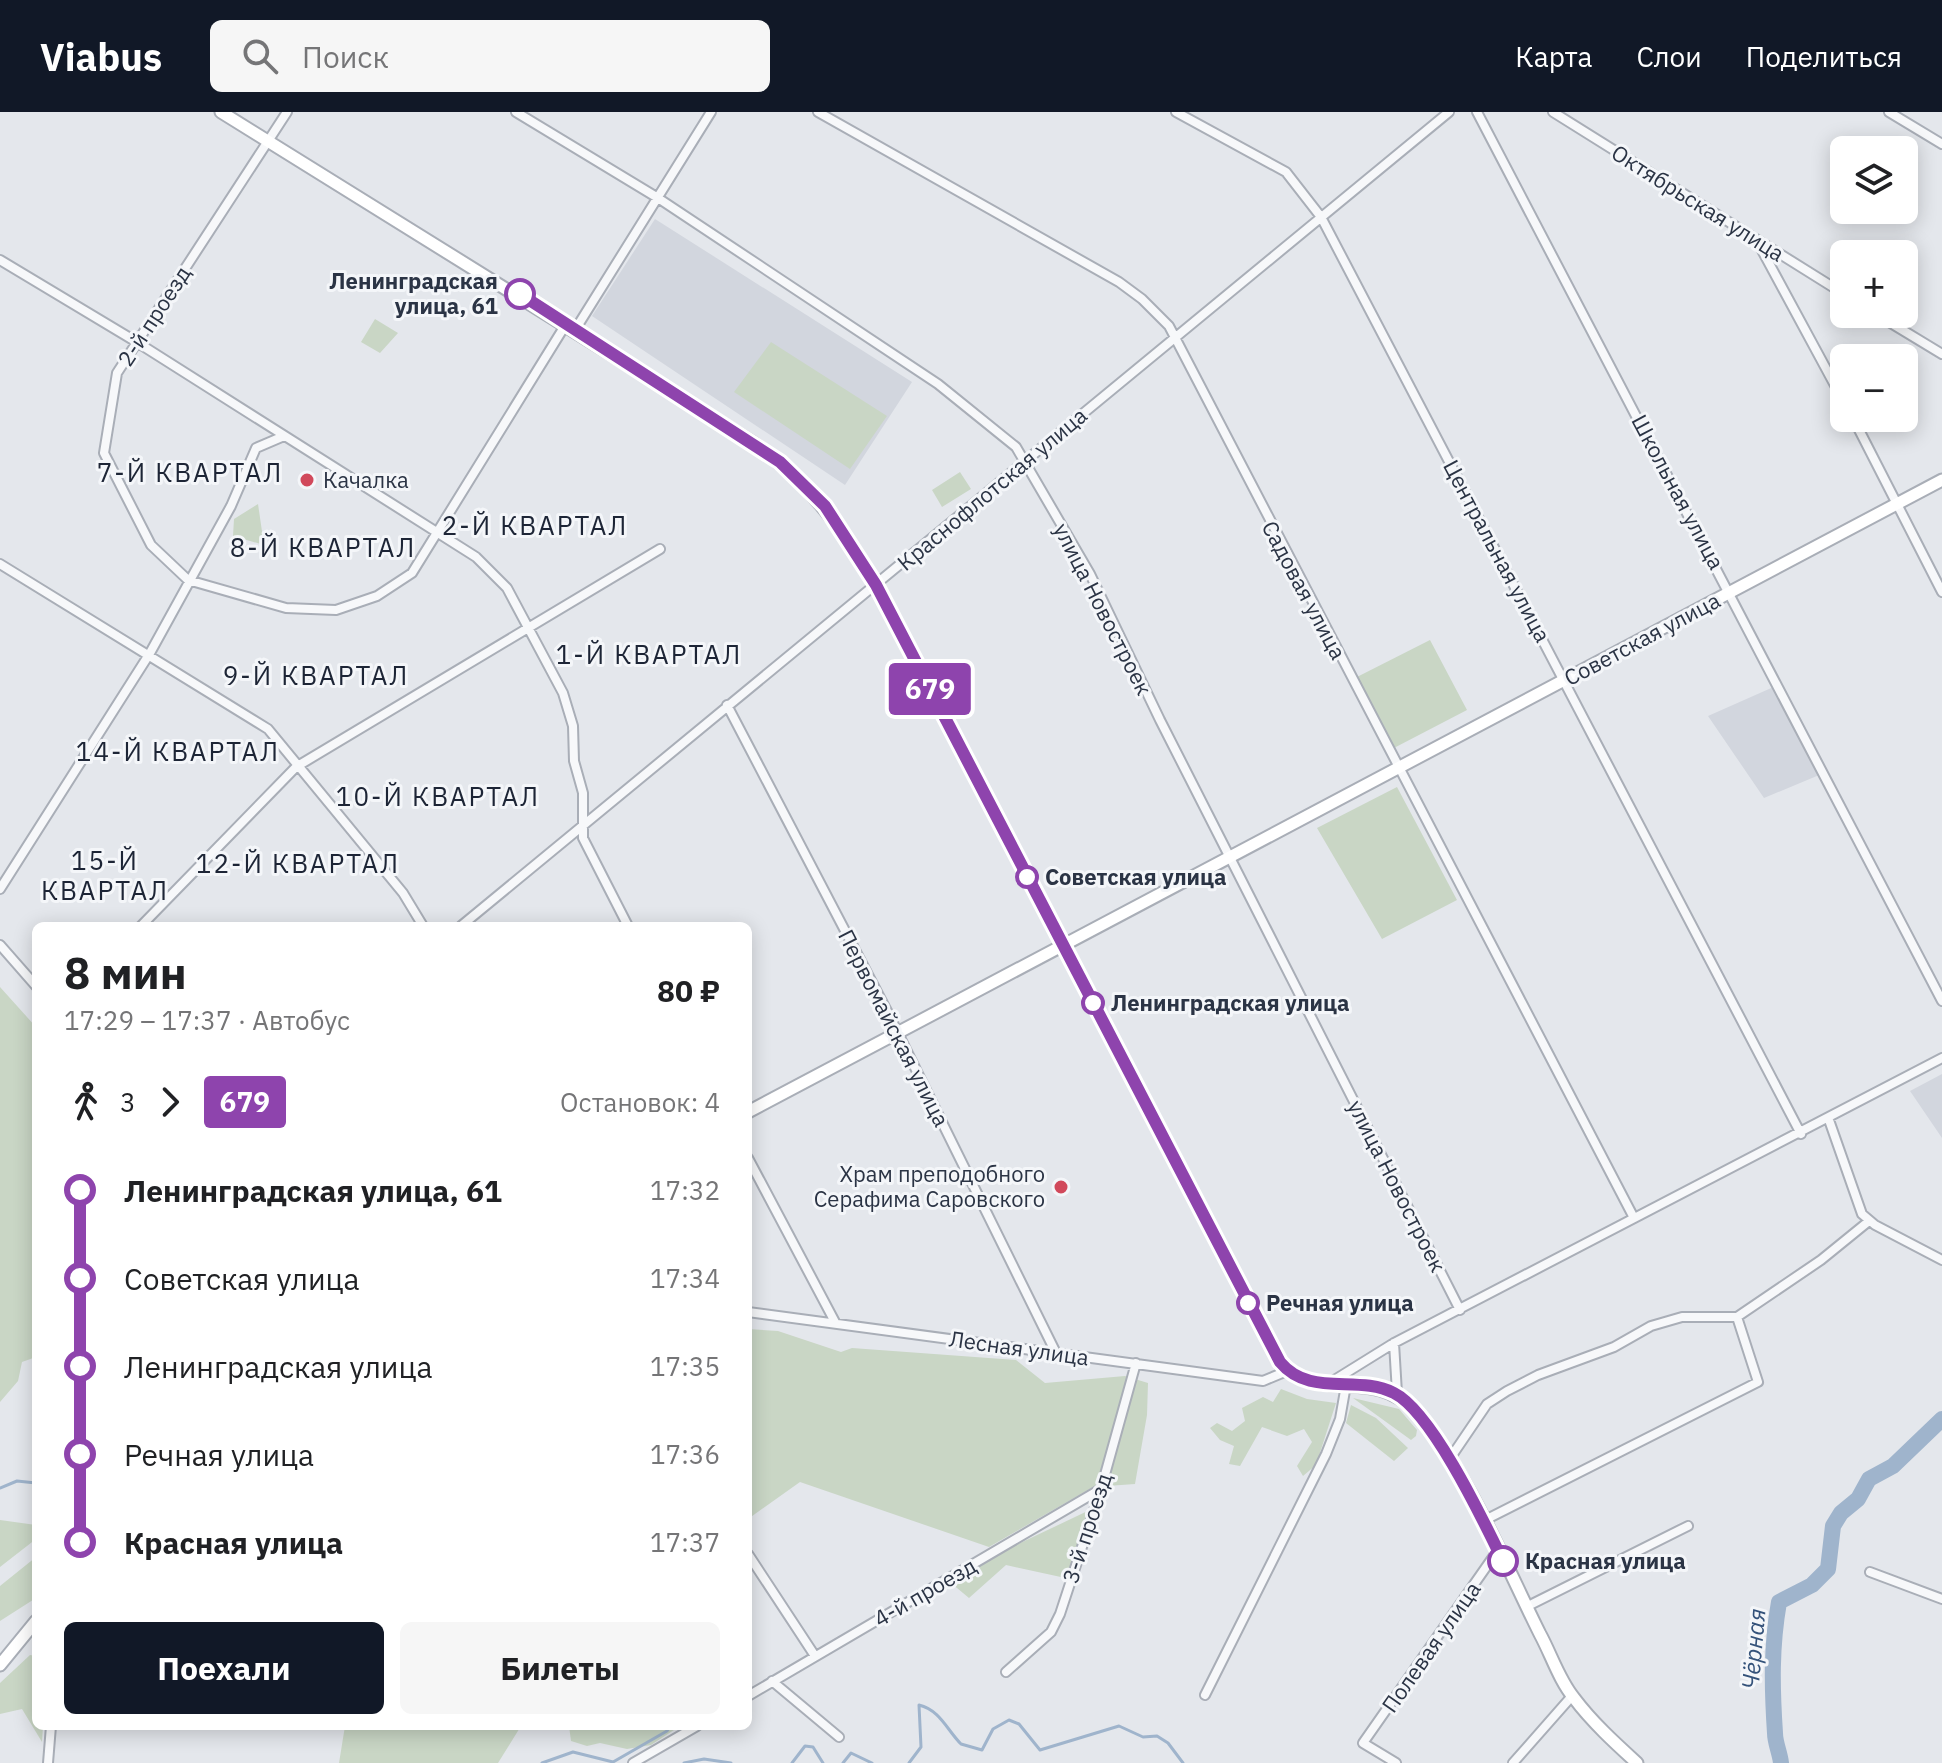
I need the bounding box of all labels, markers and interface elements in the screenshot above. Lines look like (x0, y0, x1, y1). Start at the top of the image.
search box (210, 20, 770, 92)
text: Viabus (40, 32, 162, 81)
icon: search (238, 34, 282, 78)
text: Поиск (302, 37, 389, 76)
text: Карта (1515, 38, 1592, 75)
text: Слои (1636, 38, 1702, 75)
text: Поделиться (1746, 38, 1902, 75)
map controls (1830, 136, 1918, 432)
button: layers (1830, 136, 1918, 224)
street label: Октябрьская улица (1606, 138, 1790, 268)
button: + (1830, 240, 1918, 328)
street label: 2-й проезд (110, 260, 197, 371)
place label: Ленинградская улица, 61 (329, 266, 498, 320)
marker: Ленинградская улица, 61 (505, 279, 535, 309)
button: − (1830, 344, 1918, 432)
street label: Краснофлотская улица (891, 401, 1093, 577)
street label: Школьная улица (1625, 409, 1732, 574)
district label: 7-Й КВАРТАЛ (97, 455, 283, 489)
street label: Центральная улица (1437, 455, 1558, 647)
place label: Качалка (323, 465, 409, 494)
marker: Качалка (298, 471, 316, 489)
district label: 2-Й КВАРТАЛ (442, 508, 628, 542)
street label: Садовая улица (1256, 515, 1353, 664)
street label: улица Новостроек (1048, 518, 1159, 700)
district label: 8-Й КВАРТАЛ (230, 530, 416, 564)
street label: Советская улица (1559, 585, 1725, 692)
district label: 1-Й КВАРТАЛ (556, 637, 742, 671)
district label: 9-Й КВАРТАЛ (223, 658, 409, 692)
line badge: 679 (884, 663, 976, 715)
text: 679 (905, 670, 955, 707)
district label: 14-Й КВАРТАЛ (76, 734, 280, 768)
district label: 10-Й КВАРТАЛ (336, 779, 540, 813)
district label: 15-Й КВАРТАЛ (41, 843, 169, 907)
district label: 12-Й КВАРТАЛ (196, 846, 400, 880)
place label: Советская улица (1045, 862, 1227, 891)
marker: Советская улица (1016, 866, 1038, 888)
street label: Первомайская улица (832, 924, 957, 1131)
text: 8 мин (64, 944, 187, 1001)
text: 80 ₽ (657, 971, 720, 1010)
place label: Ленинградская улица (1111, 988, 1350, 1017)
marker: Ленинградская улица (1082, 992, 1104, 1014)
text: 17:29 – 17:37 · Автобус (64, 1003, 350, 1037)
icon: walk (64, 1080, 108, 1124)
icon: forward (148, 1080, 192, 1124)
text: 679 (220, 1083, 270, 1120)
text: 3 (120, 1085, 136, 1119)
text: Остановок: 4 (560, 1085, 720, 1119)
street label: улица Новостроек (1342, 1095, 1453, 1277)
place label: Храм преподобного Серафима Саровского (814, 1159, 1045, 1213)
text: Ленинградская улица, 61 (124, 1171, 502, 1210)
text: 17:32 (650, 1173, 720, 1207)
marker: Храм преподобного Серафима Саровского (1052, 1178, 1070, 1196)
text: Советская улица (124, 1259, 360, 1298)
text: 17:34 (650, 1261, 720, 1295)
place label: Речная улица (1266, 1288, 1414, 1317)
marker: Речная улица (1237, 1292, 1259, 1314)
street label: Лесная улица (947, 1323, 1091, 1372)
text: Ленинградская улица (124, 1347, 433, 1386)
text: 17:35 (650, 1349, 720, 1383)
text: Речная улица (124, 1435, 314, 1474)
text: 17:36 (650, 1437, 720, 1471)
street label: 3-й проезд (1055, 1469, 1118, 1587)
text: Красная улица (124, 1523, 343, 1562)
text: 17:37 (650, 1525, 720, 1559)
marker: Красная улица (1488, 1546, 1518, 1576)
place label: Красная улица (1525, 1546, 1686, 1575)
street label: 4-й проезд (868, 1551, 981, 1633)
street label: Полевая улица (1375, 1575, 1487, 1718)
water label: Чёрная (1734, 1607, 1772, 1691)
button: Поехали (64, 1622, 384, 1714)
button: Билеты (400, 1622, 720, 1714)

